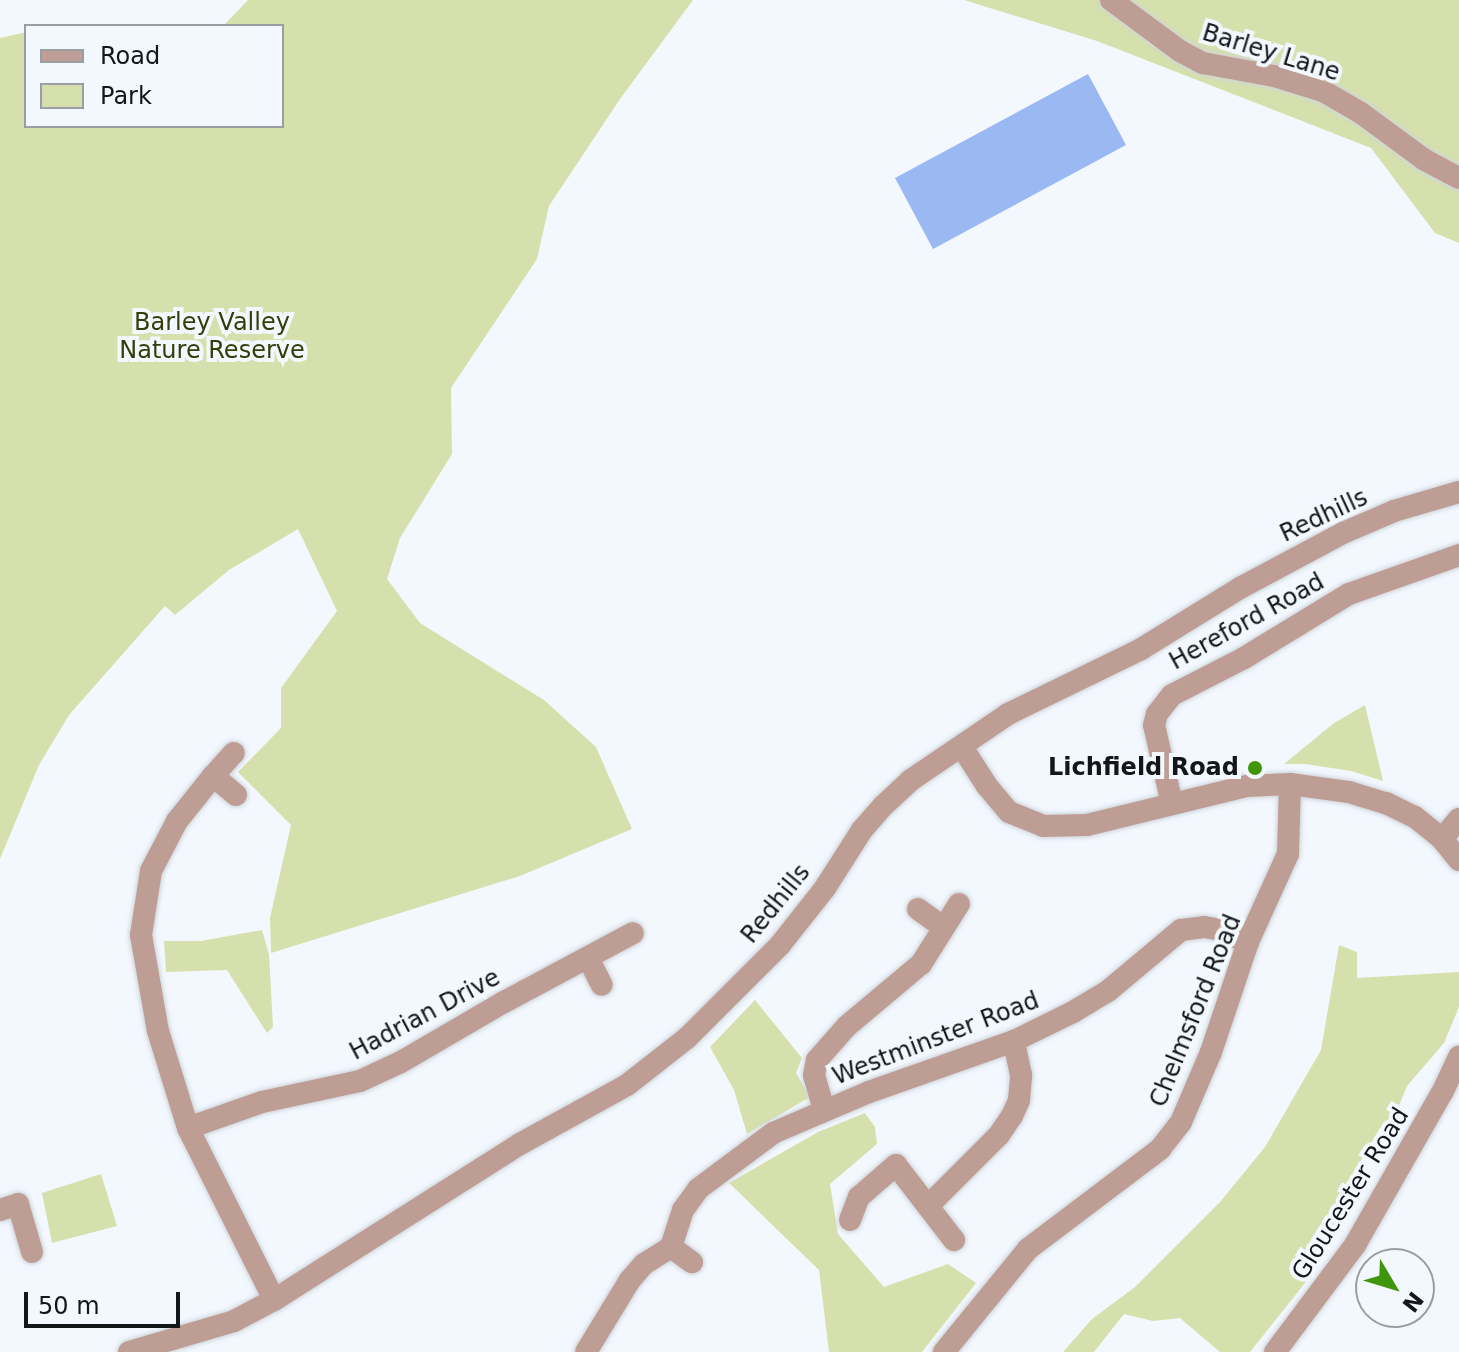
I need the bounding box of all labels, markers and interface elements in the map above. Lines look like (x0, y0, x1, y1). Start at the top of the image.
street label: Barley Lane (1199, 18, 1343, 88)
legend (24, 24, 284, 128)
text: Road (100, 42, 160, 70)
text: Park (100, 82, 152, 110)
park label: Barley Valley Nature Reserve (119, 309, 305, 365)
street label: Redhills (1276, 483, 1372, 549)
street label: Hereford Road (1165, 568, 1329, 676)
place label: Lichfield Road (1048, 754, 1239, 782)
marker: Lichfield Road (1246, 759, 1264, 777)
street label: Redhills (735, 859, 817, 949)
street label: Chelmsford Road (1144, 911, 1248, 1111)
street label: Hadrian Drive (345, 963, 505, 1067)
street label: Westminster Road (829, 986, 1043, 1092)
street label: Gloucester Road (1286, 1103, 1416, 1285)
north arrow (1355, 1248, 1435, 1328)
scale bar (28, 1276, 184, 1326)
text: N (1397, 1287, 1428, 1317)
text: 50 m (38, 1292, 100, 1320)

